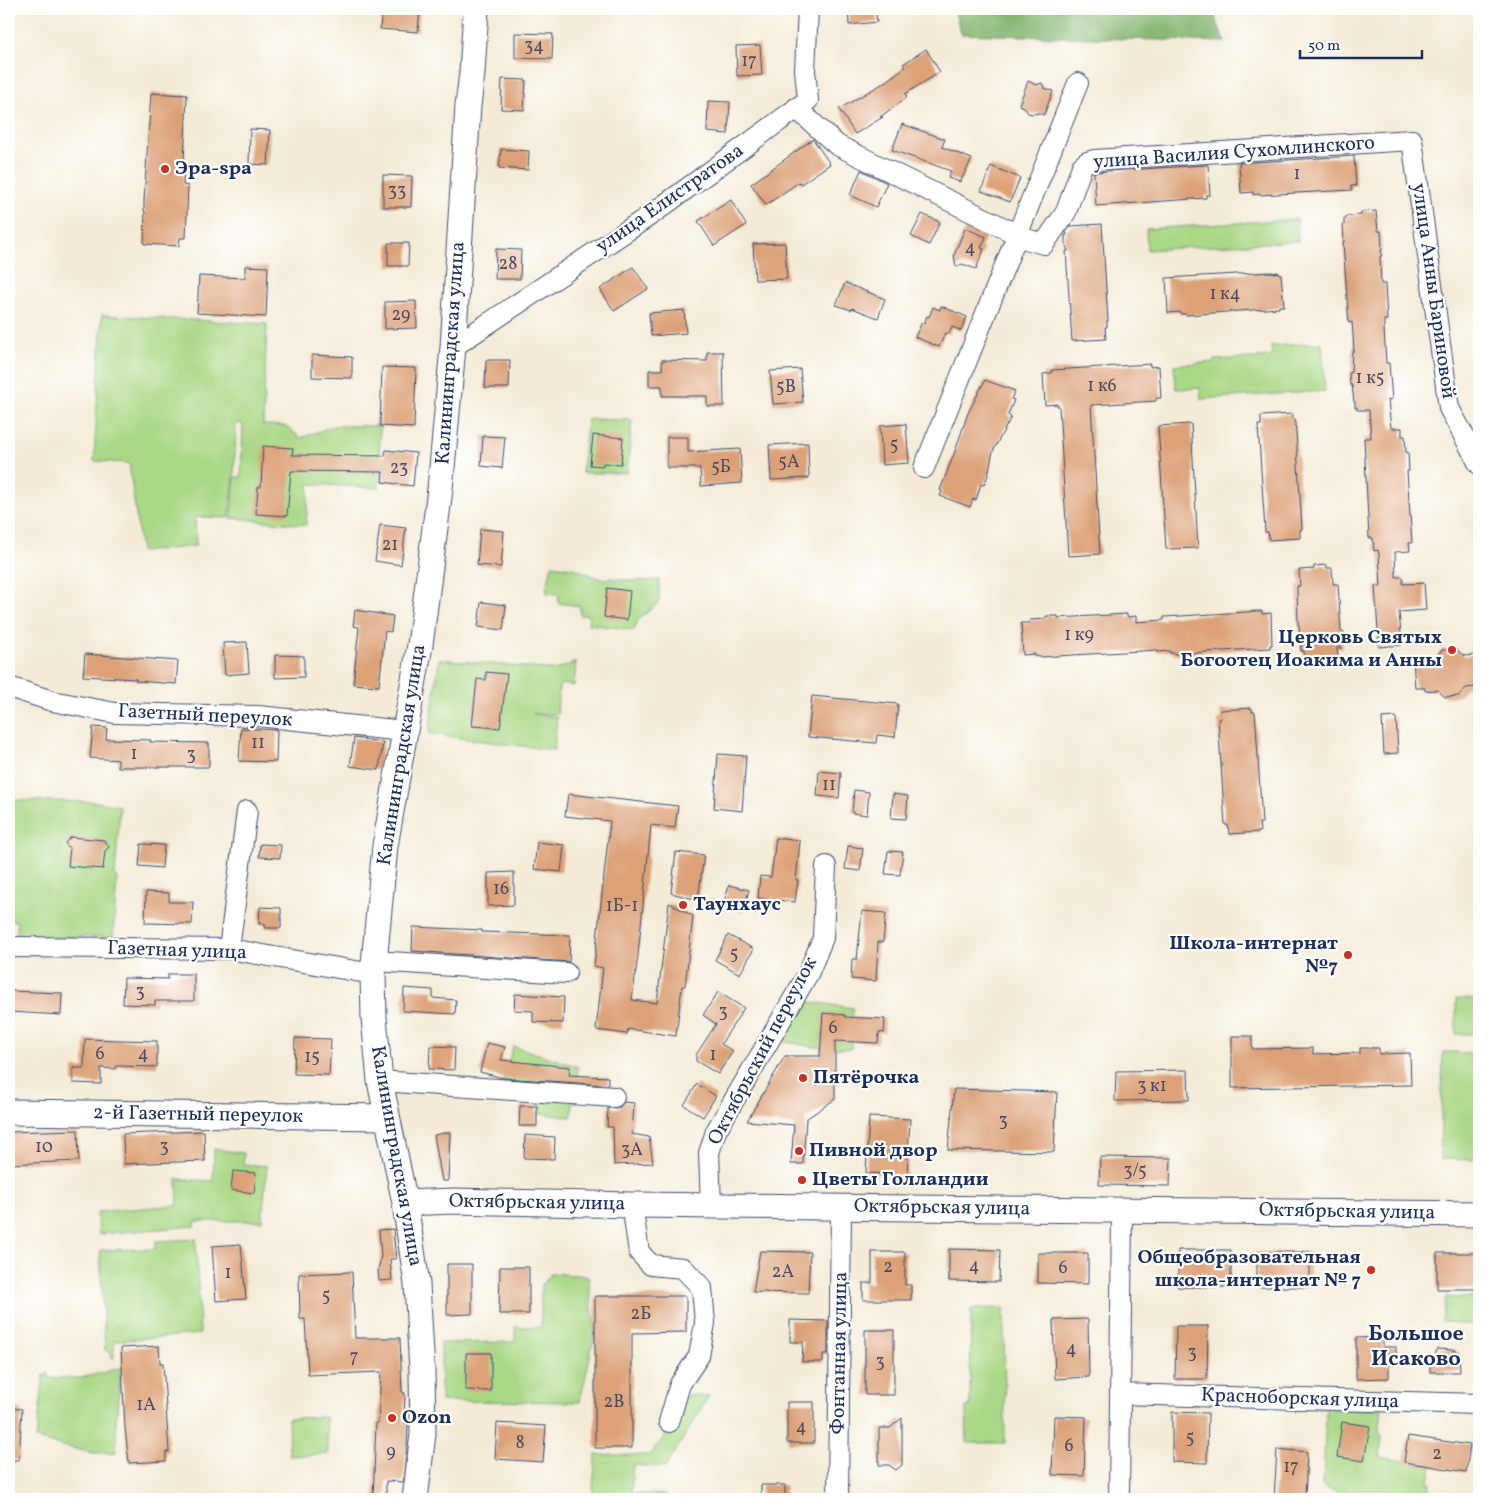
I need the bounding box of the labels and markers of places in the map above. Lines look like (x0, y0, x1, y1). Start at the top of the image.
place label: Эра-spa (175, 155, 252, 183)
marker: Эра-spa (159, 163, 171, 175)
place label: Церковь Святых Богоотец Иоакима и Анны (1180, 624, 1442, 675)
marker: Церковь Святых Богоотец Иоакима и Анны (1446, 644, 1458, 656)
place label: Таунхаус (693, 891, 781, 919)
marker: Таунхаус (677, 899, 689, 911)
place label: Школа-интернат №7 (1169, 930, 1338, 981)
marker: Школа-интернат №7 (1342, 949, 1354, 961)
place label: Пятёрочка (813, 1064, 920, 1092)
marker: Пятёрочка (797, 1072, 809, 1084)
place label: Пивной двор (809, 1137, 938, 1165)
marker: Пивной двор (793, 1145, 805, 1157)
place label: Цветы Голландии (812, 1166, 989, 1194)
marker: Цветы Голландии (796, 1174, 808, 1186)
place label: Общеобразовательная школа-интернат № 7 (1138, 1244, 1361, 1295)
marker: Общеобразовательная школа-интернат № 7 (1365, 1264, 1377, 1276)
place label: Ozon (402, 1404, 452, 1432)
marker: Ozon (386, 1412, 398, 1424)

